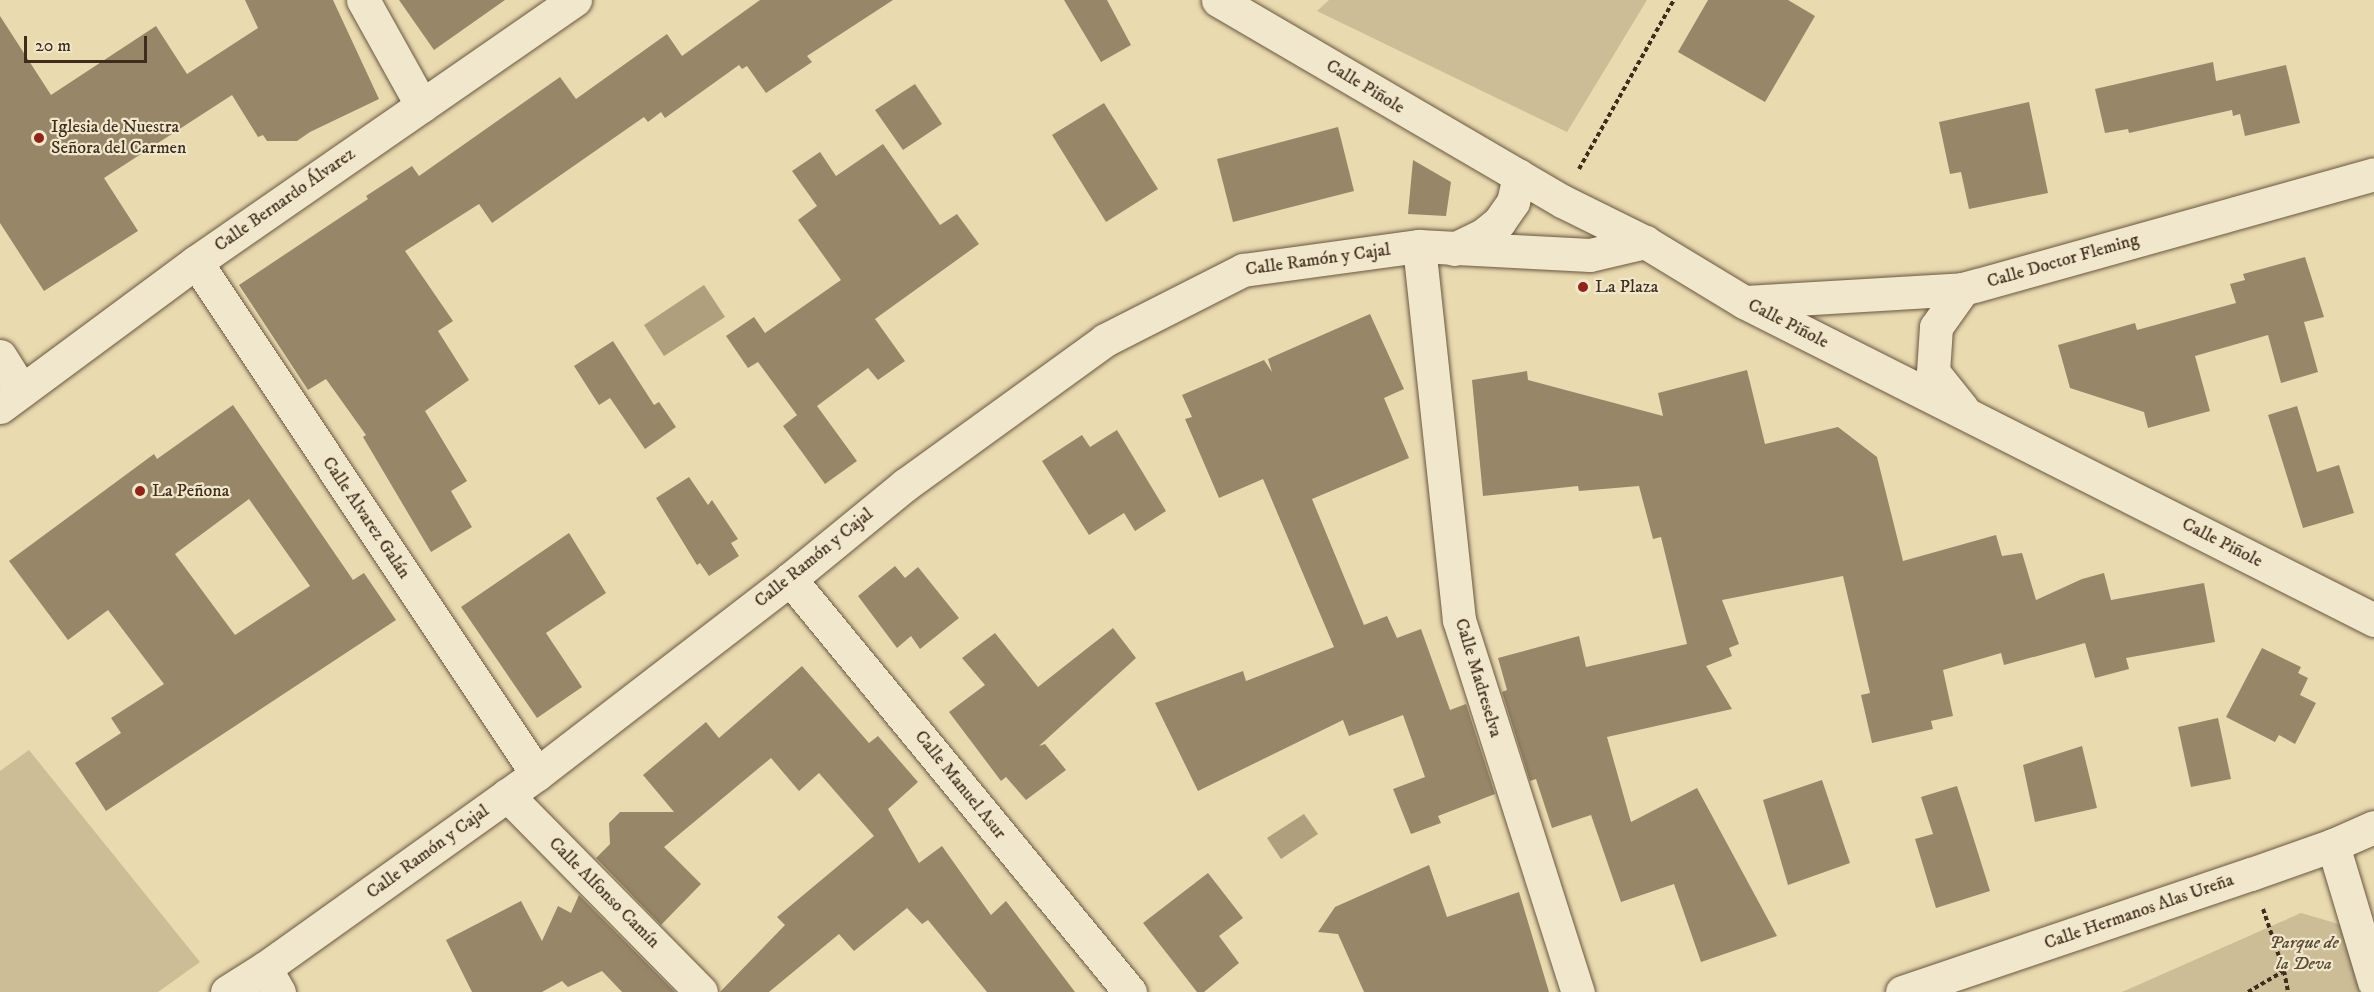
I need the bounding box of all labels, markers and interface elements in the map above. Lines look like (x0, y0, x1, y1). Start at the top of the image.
scale bar (27, 24, 150, 62)
text: 20 m (35, 35, 71, 57)
street label: Calle Piñole (1322, 55, 1408, 119)
place label: Iglesia de Nuestra Señora del Carmen (51, 117, 186, 160)
marker: Iglesia de Nuestra Señora del Carmen (32, 131, 46, 145)
street label: Calle Bernardo Álvarez (211, 143, 359, 257)
street label: Calle Doctor Fleming (1985, 229, 2141, 293)
street label: Calle Ramón y Cajal (1244, 239, 1392, 281)
place label: La Plaza (1595, 276, 1658, 298)
marker: La Plaza (1576, 280, 1590, 294)
street label: Calle Piñole (1744, 294, 1832, 354)
street label: Calle Alvarez Galán (317, 453, 415, 583)
place label: La Peñona (152, 480, 229, 502)
marker: La Peñona (133, 484, 147, 498)
street label: Calle Ramón y Cajal (750, 504, 878, 612)
street label: Calle Piñole (2178, 513, 2266, 573)
street label: Calle Madreselva (1450, 616, 1506, 740)
street label: Calle Manuel Asur (910, 726, 1010, 844)
street label: Calle Ramón y Cajal (363, 800, 493, 904)
street label: Calle Alfonso Camín (544, 833, 664, 953)
street label: Calle Hermanos Alas Ureña (2041, 869, 2237, 955)
park label: Parque de la Deva (2269, 933, 2339, 976)

